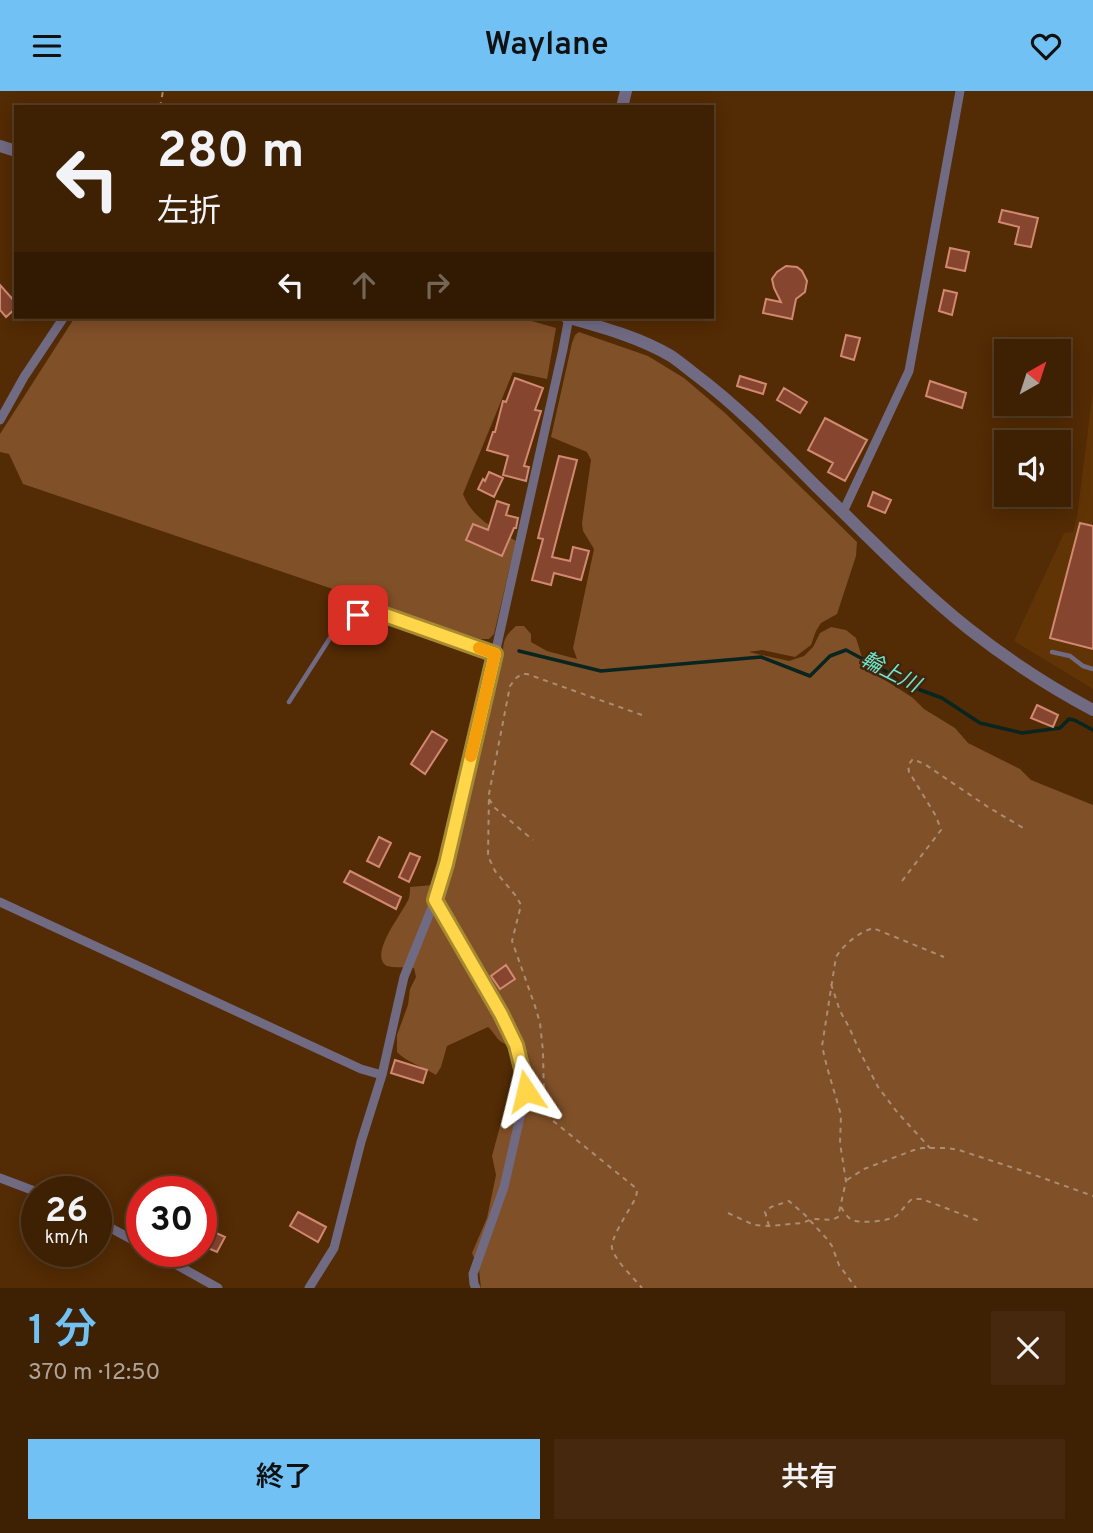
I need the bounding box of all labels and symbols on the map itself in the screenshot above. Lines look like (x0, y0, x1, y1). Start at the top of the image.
north arrow (994, 339, 1071, 417)
pin (328, 585, 388, 645)
water label: 輪上川 (856, 647, 926, 700)
position arrow (489, 1054, 563, 1128)
speed limit sign: 30 (126, 1176, 217, 1267)

